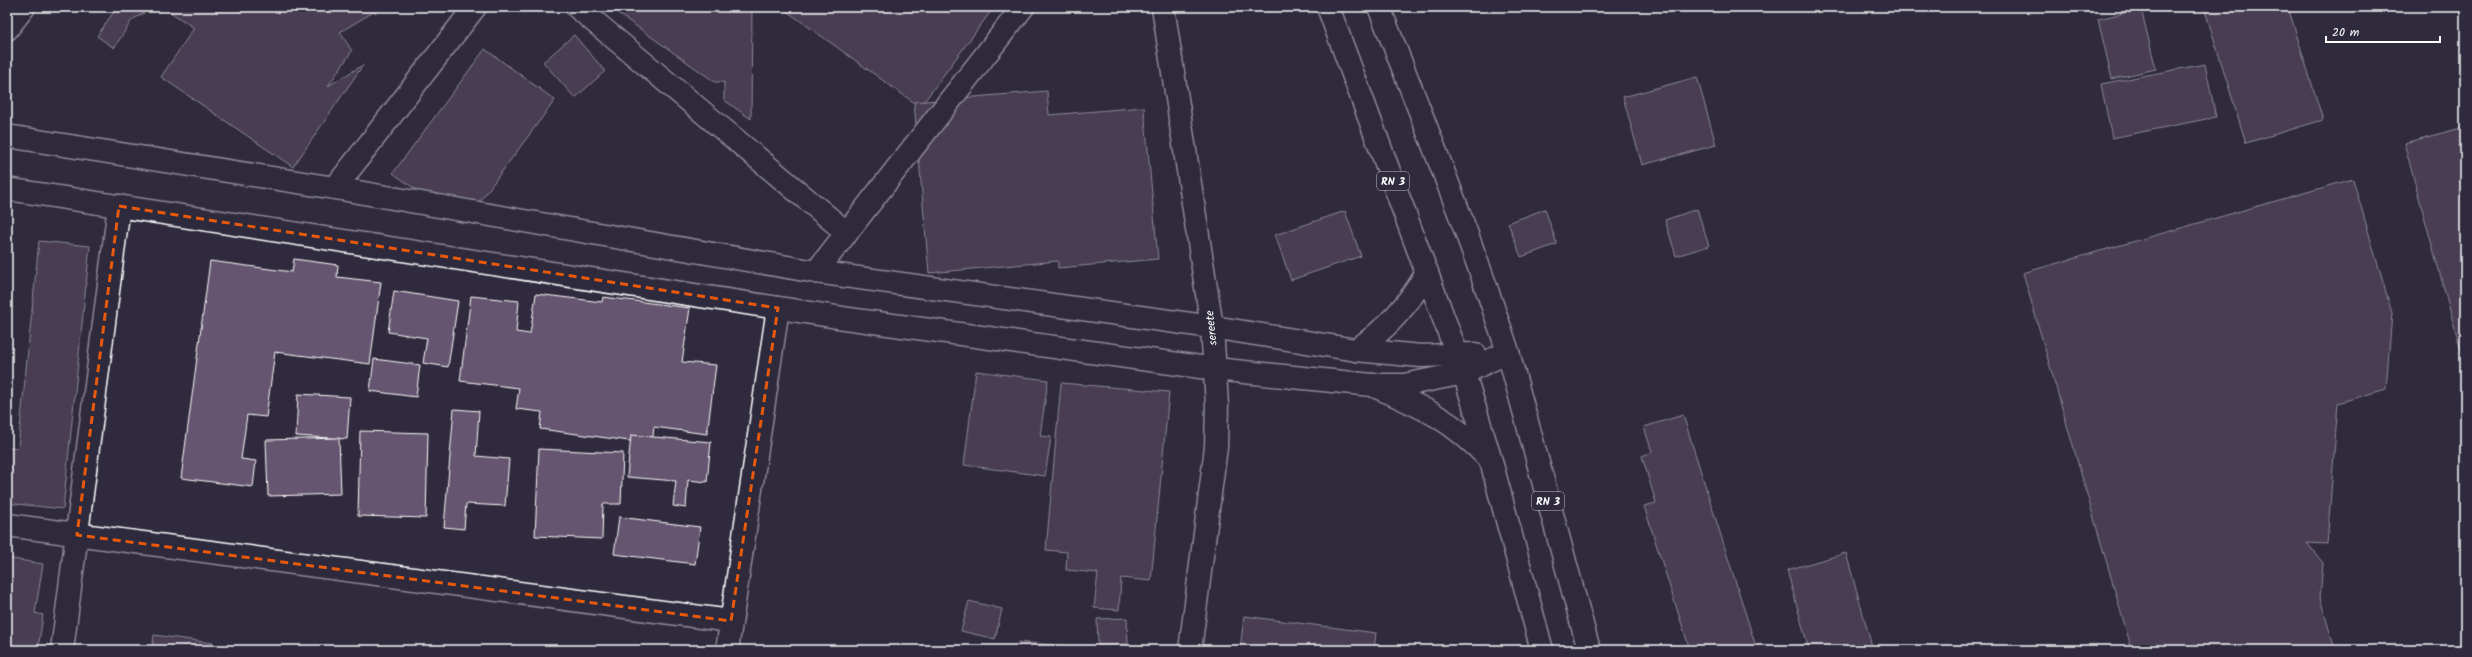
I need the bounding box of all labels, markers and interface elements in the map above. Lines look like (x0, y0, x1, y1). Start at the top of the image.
scale bar (2326, 18, 2440, 44)
text: 20 m (2332, 23, 2360, 42)
road number: RN 3 (1377, 172, 1409, 190)
street label: sereete (1200, 309, 1223, 347)
road number: RN 3 (1532, 492, 1564, 510)

